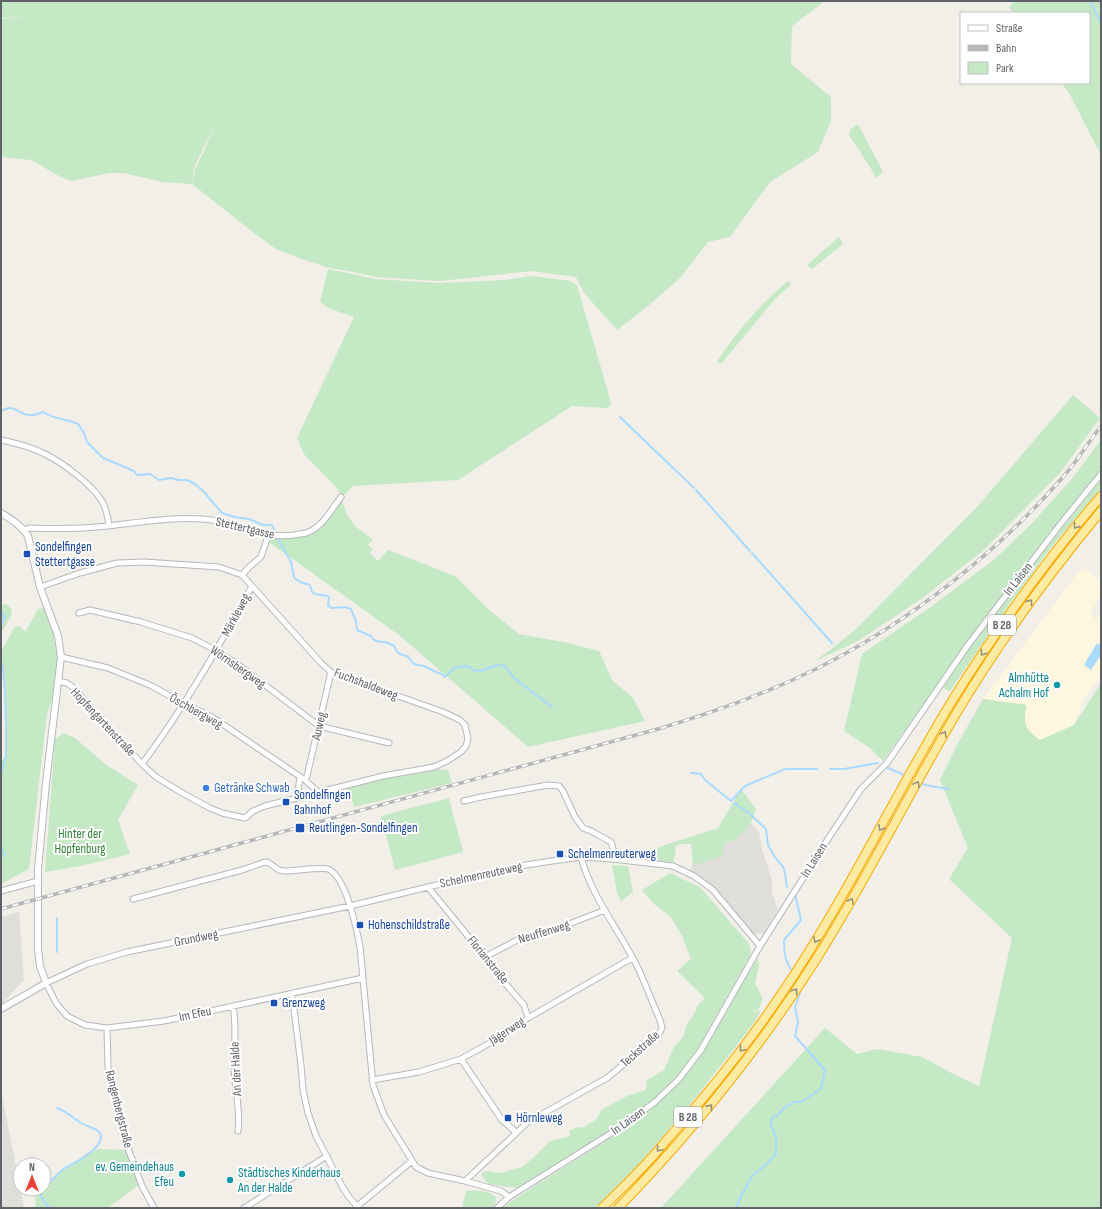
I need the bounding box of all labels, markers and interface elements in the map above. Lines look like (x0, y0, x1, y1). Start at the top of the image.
legend (960, 12, 1090, 84)
text: Straße (996, 21, 1023, 36)
text: Bahn (996, 41, 1016, 56)
text: Park (996, 61, 1014, 76)
street label: Stettertgasse (214, 513, 276, 543)
one-way arrow (1074, 521, 1081, 529)
place label: Sondelfingen Stettertgasse (35, 539, 95, 570)
marker: Sondelfingen Stettertgasse (22, 549, 32, 559)
street label: In Laisen (1000, 559, 1036, 599)
street label: Märkleweg (218, 591, 254, 639)
one-way arrow (1025, 599, 1032, 606)
road number: B 28 (988, 615, 1016, 635)
street label: Wörnsbergweg (207, 642, 269, 692)
one-way arrow (980, 649, 987, 656)
street label: Fuchshaldeweg (332, 665, 400, 703)
place label: Almhütte Achalm Hof (998, 670, 1049, 701)
marker: Almhütte Achalm Hof (1052, 680, 1062, 690)
street label: Hopfengartenstraße (67, 684, 139, 760)
street label: Öschbergweg (167, 689, 226, 732)
street label: Auweg (308, 710, 330, 743)
one-way arrow (940, 731, 947, 738)
place label: Getränke Schwab (214, 780, 290, 796)
one-way arrow (912, 781, 919, 788)
marker: Getränke Schwab (201, 783, 211, 793)
place label: Sondelfingen Bahnhof (294, 787, 351, 818)
marker: Sondelfingen Bahnhof (281, 797, 291, 807)
place label: Reutlingen-Sondelfingen (309, 820, 418, 836)
marker: Reutlingen-Sondelfingen (294, 822, 306, 834)
one-way arrow (878, 824, 885, 831)
park label: Hinter der Hopfenburg (55, 826, 106, 857)
street label: In Laisen (797, 840, 831, 880)
place label: Schelmenreuterweg (568, 846, 656, 862)
marker: Schelmenreuterweg (555, 849, 565, 859)
street label: Schelmenreuteweg (438, 858, 524, 892)
one-way arrow (847, 898, 854, 905)
place label: Hohenschildstraße (368, 917, 450, 933)
street label: Neuffenweg (516, 917, 572, 947)
marker: Hohenschildstraße (355, 920, 365, 930)
street label: Grundweg (173, 926, 219, 950)
street label: Florianstraße (464, 933, 512, 987)
one-way arrow (813, 936, 821, 943)
one-way arrow (790, 989, 797, 996)
place label: Grenzweg (282, 995, 325, 1011)
marker: Grenzweg (269, 998, 279, 1008)
street label: Im Efeu (177, 1003, 213, 1025)
street label: Jägerweg (485, 1013, 528, 1049)
street label: Teckstraße (617, 1027, 663, 1071)
street label: An der Halde (227, 1041, 245, 1098)
one-way arrow (739, 1045, 746, 1052)
street label: Rangenbergstraße (102, 1069, 136, 1149)
street label: In Laisen (608, 1104, 648, 1138)
one-way arrow (705, 1104, 712, 1111)
road number: B 28 (674, 1107, 702, 1127)
place label: Hörnleweg (516, 1110, 563, 1126)
marker: Hörnleweg (503, 1113, 513, 1123)
one-way arrow (656, 1145, 663, 1152)
north arrow (12, 1157, 52, 1197)
place label: ev. Gemeindehaus Efeu (95, 1159, 174, 1190)
text: N (29, 1161, 35, 1174)
place label: Städtisches Kinderhaus An der Halde (237, 1165, 341, 1196)
marker: ev. Gemeindehaus Efeu (177, 1169, 187, 1179)
marker: Städtisches Kinderhaus An der Halde (225, 1175, 235, 1185)

